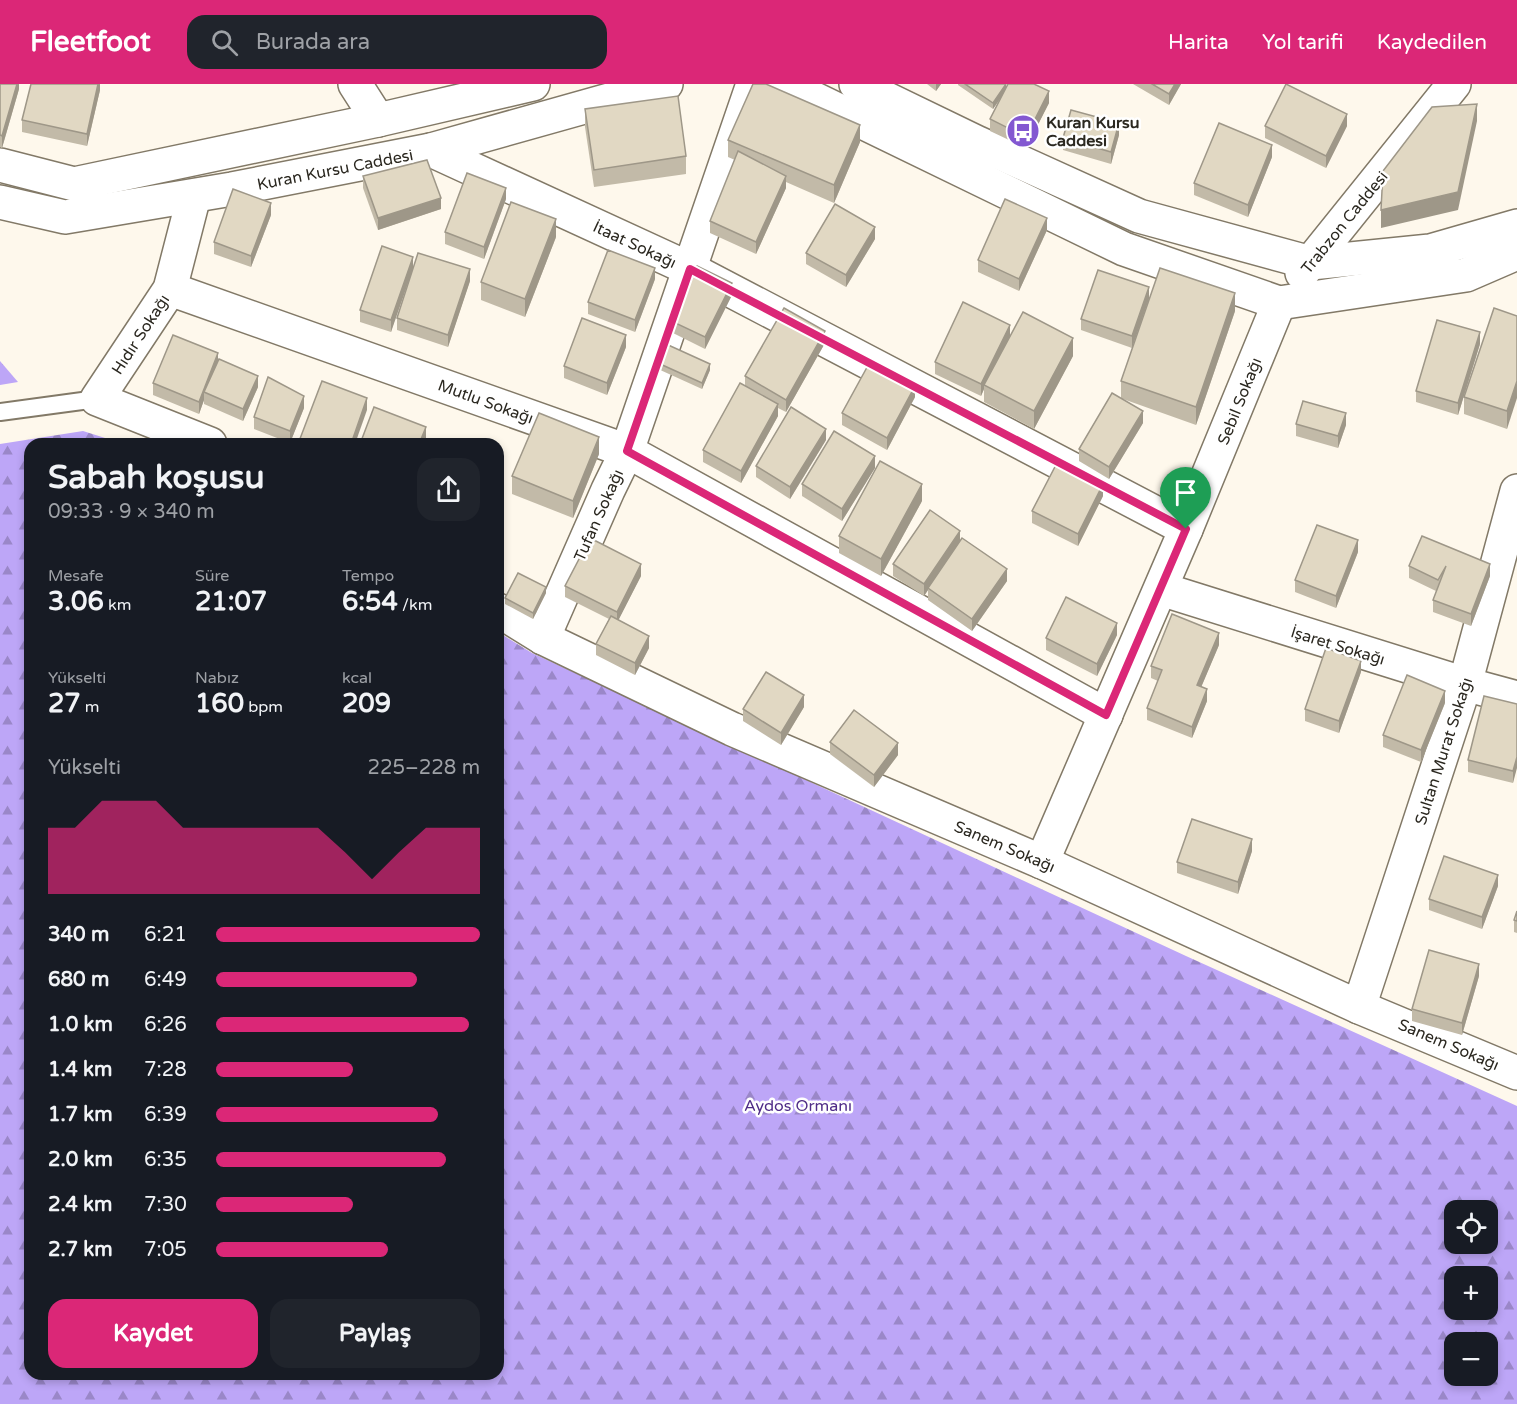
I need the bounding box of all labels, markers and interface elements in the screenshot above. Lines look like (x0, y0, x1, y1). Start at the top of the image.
search box (187, 15, 607, 69)
text: Fleetfoot (30, 25, 151, 59)
icon: search (208, 26, 241, 59)
text: Burada ara (256, 29, 370, 55)
text: Harita (1168, 30, 1229, 55)
text: Yol tarifi (1262, 30, 1344, 55)
text: Kaydedilen (1377, 30, 1487, 55)
bus stop icon: Kuran Kursu Caddesi (1005, 113, 1041, 149)
place label: Kuran Kursu Caddesi (1046, 113, 1140, 151)
street label: Kuran Kursu Caddesi (255, 145, 415, 195)
street label: Trabzon Caddesi (1297, 167, 1392, 278)
street label: İtaat Sokağı (590, 217, 679, 273)
street label: Hıdır Sokağı (108, 291, 174, 378)
street label: Sebil Sokağı (1213, 355, 1266, 448)
street label: Mutlu Sokağı (435, 375, 536, 428)
text: Sabah koşusu (48, 458, 265, 497)
button: share (417, 458, 480, 521)
street label: Tufan Sokağı (570, 466, 628, 564)
pin (1160, 467, 1211, 529)
icon: arrive (1169, 476, 1202, 509)
text: 09:33 · 9 × 340 m (48, 500, 215, 524)
text: Mesafe (48, 566, 103, 586)
text: Süre (195, 566, 229, 586)
text: Tempo (342, 566, 394, 586)
text: 3.06 (48, 586, 104, 617)
text: 21:07 (195, 586, 267, 617)
text: 6:54 (342, 586, 398, 617)
text: km (104, 595, 131, 615)
text: /km (398, 595, 432, 615)
street label: İşaret Sokağı (1288, 622, 1387, 670)
text: Yükselti (48, 668, 106, 688)
text: Nabız (195, 668, 239, 688)
text: kcal (342, 668, 372, 688)
street label: Sultan Murat Sokağı (1411, 675, 1477, 828)
text: 27 (48, 688, 81, 719)
text: 160 (195, 688, 244, 719)
text: 209 (342, 688, 391, 719)
text: m (81, 697, 100, 717)
text: bpm (244, 697, 283, 717)
text: Yükselti (48, 756, 121, 780)
text: 225–228 m (367, 756, 480, 780)
street label: Sanem Sokağı (951, 817, 1058, 877)
text: 340 m (48, 923, 109, 947)
text: 6:21 (144, 923, 187, 947)
text: 680 m (48, 968, 109, 992)
text: 6:49 (144, 968, 187, 992)
text: 1.0 km (48, 1013, 113, 1037)
text: 6:26 (144, 1013, 187, 1037)
street label: Sanem Sokağı (1395, 1015, 1502, 1075)
text: 1.4 km (48, 1058, 112, 1082)
text: 7:28 (144, 1058, 187, 1082)
park label: Aydos Ormanı (744, 1096, 852, 1116)
text: 1.7 km (48, 1103, 113, 1127)
text: 6:39 (144, 1103, 187, 1127)
text: 2.0 km (48, 1148, 113, 1172)
text: 6:35 (144, 1148, 187, 1172)
text: 2.4 km (48, 1193, 112, 1217)
text: 7:30 (144, 1193, 187, 1217)
map controls (1444, 1200, 1498, 1386)
button: locate (1444, 1200, 1498, 1254)
text: 2.7 km (48, 1238, 113, 1262)
text: 7:05 (144, 1238, 187, 1262)
button: + (1444, 1266, 1498, 1320)
button: Kaydet (48, 1299, 258, 1368)
button: Paylaş (270, 1299, 480, 1368)
button: − (1444, 1332, 1498, 1386)

